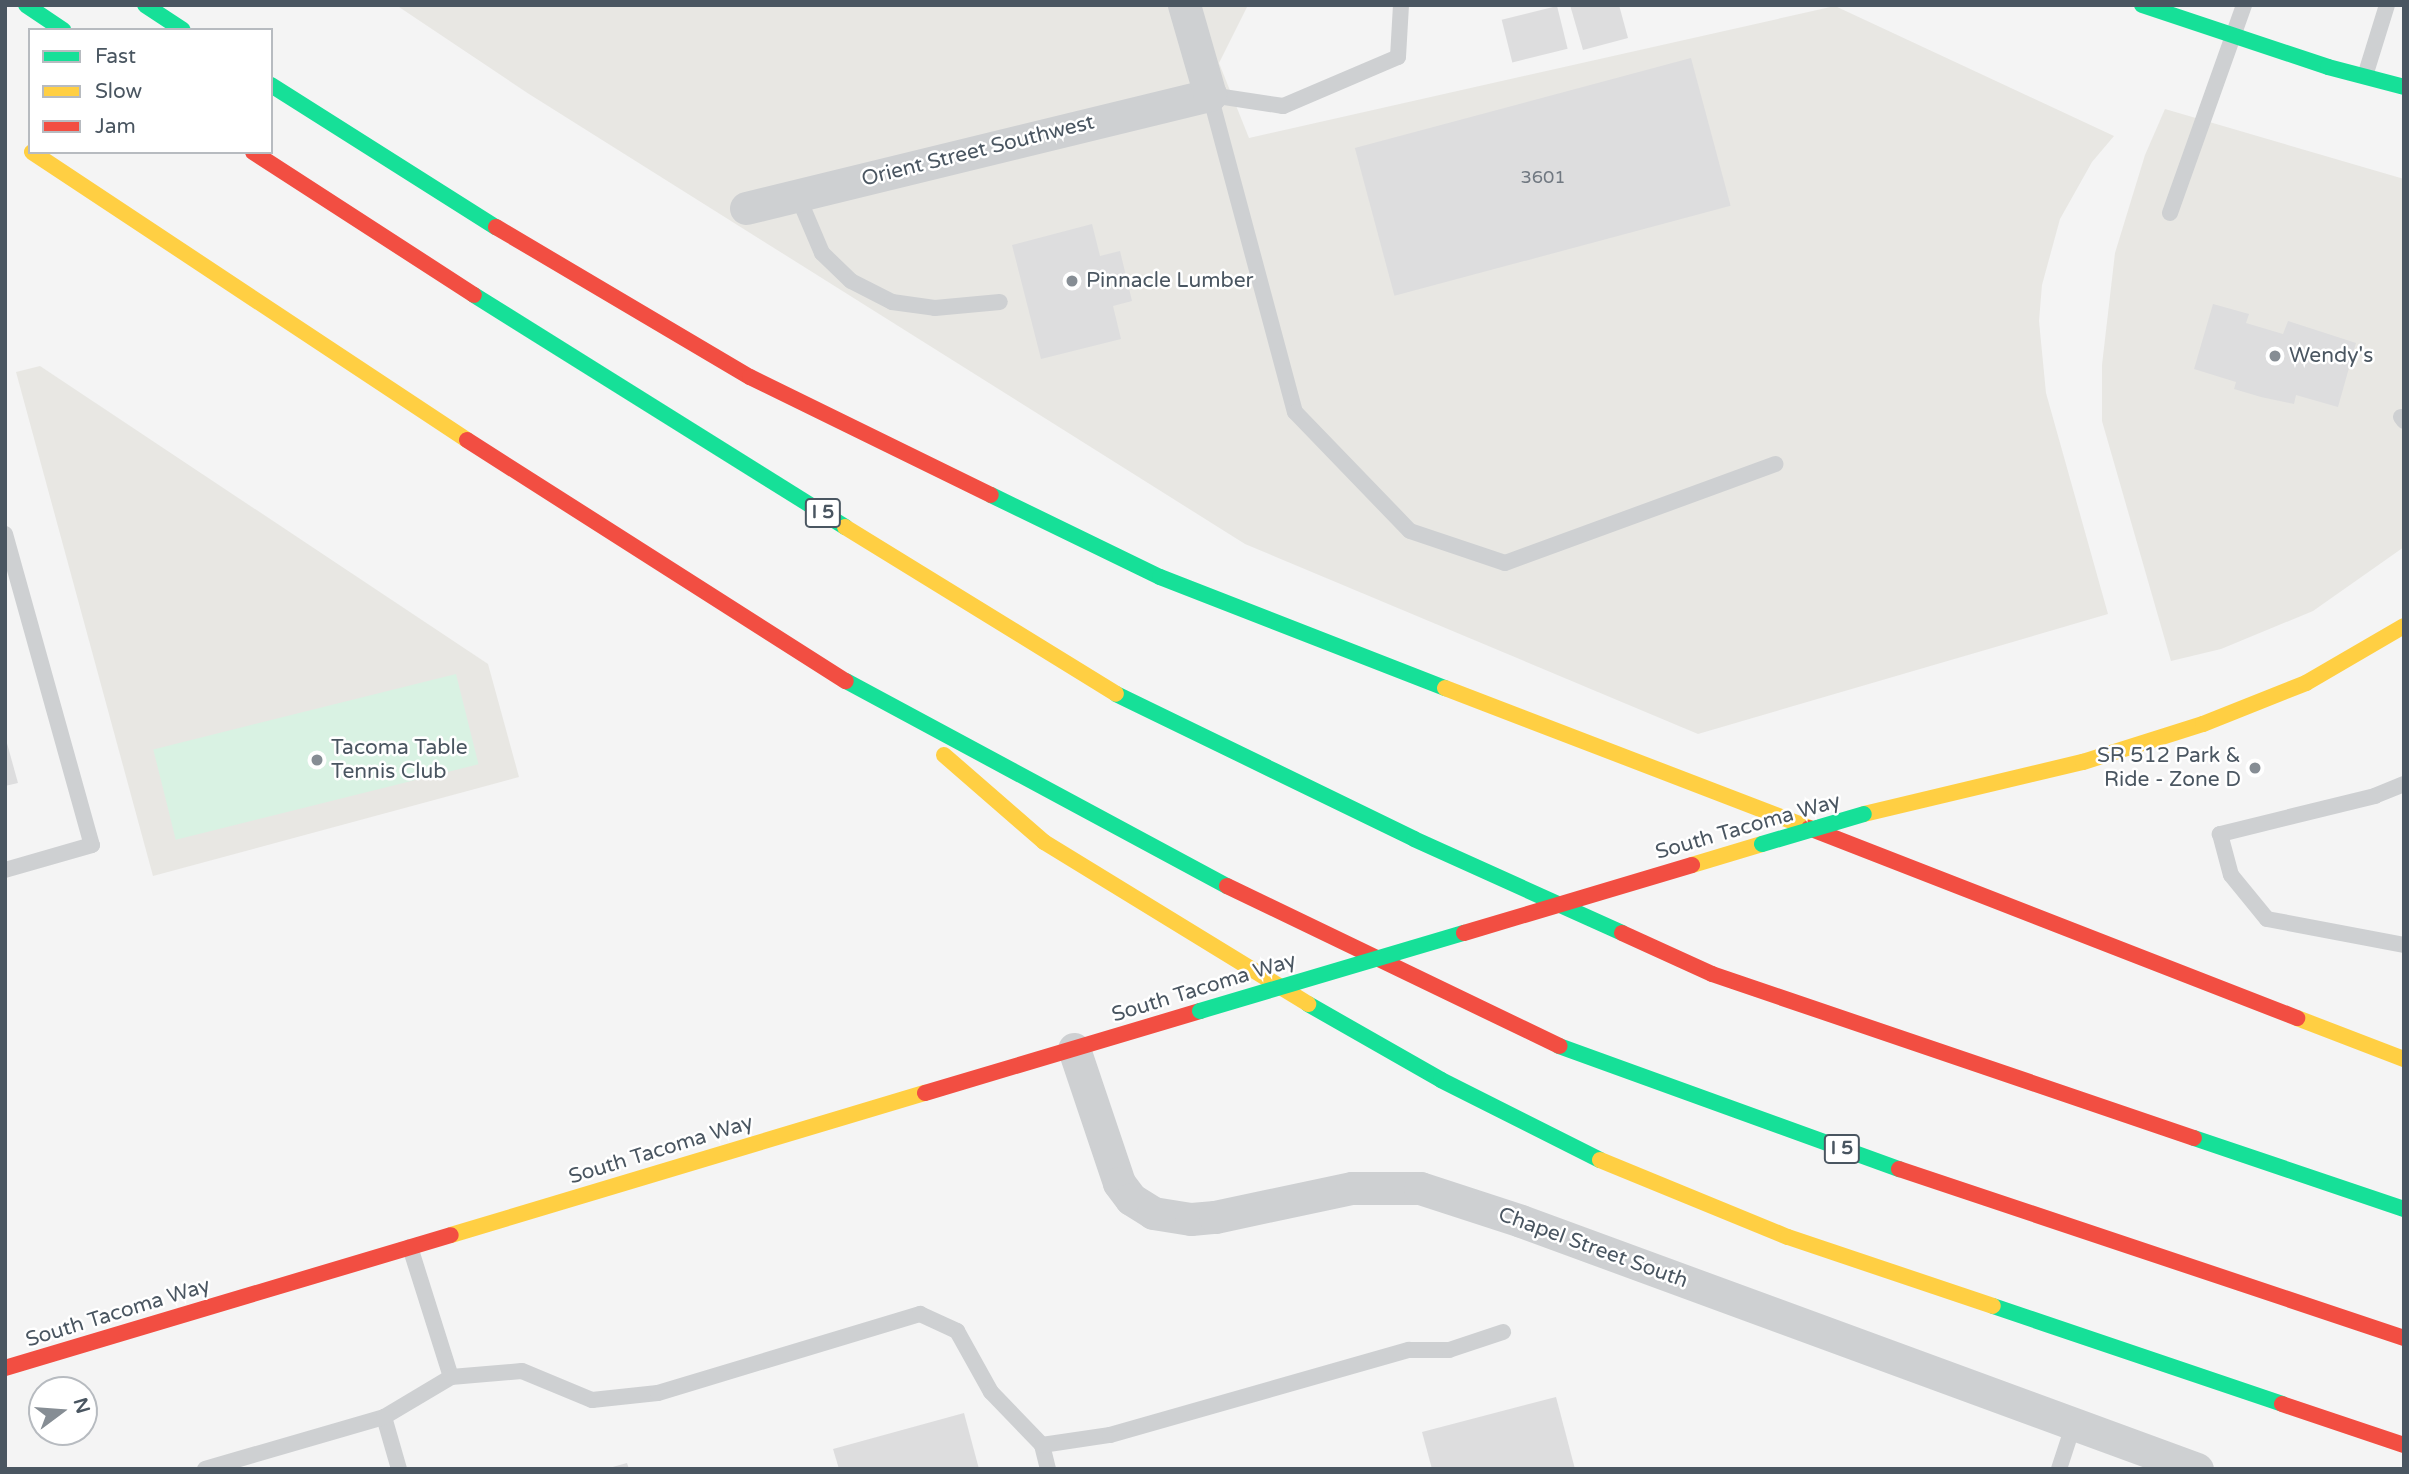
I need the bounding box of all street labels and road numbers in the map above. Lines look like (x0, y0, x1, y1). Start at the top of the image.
street label: Orient Street Southwest (859, 110, 1097, 192)
road number: I 5 (804, 498, 842, 528)
street label: South Tacoma Way (1653, 789, 1843, 865)
street label: South Tacoma Way (1109, 948, 1299, 1028)
street label: South Tacoma Way (566, 1110, 756, 1190)
road number: I 5 (1823, 1134, 1861, 1164)
street label: Chapel Street South (1495, 1202, 1691, 1294)
street label: South Tacoma Way (23, 1273, 213, 1353)

